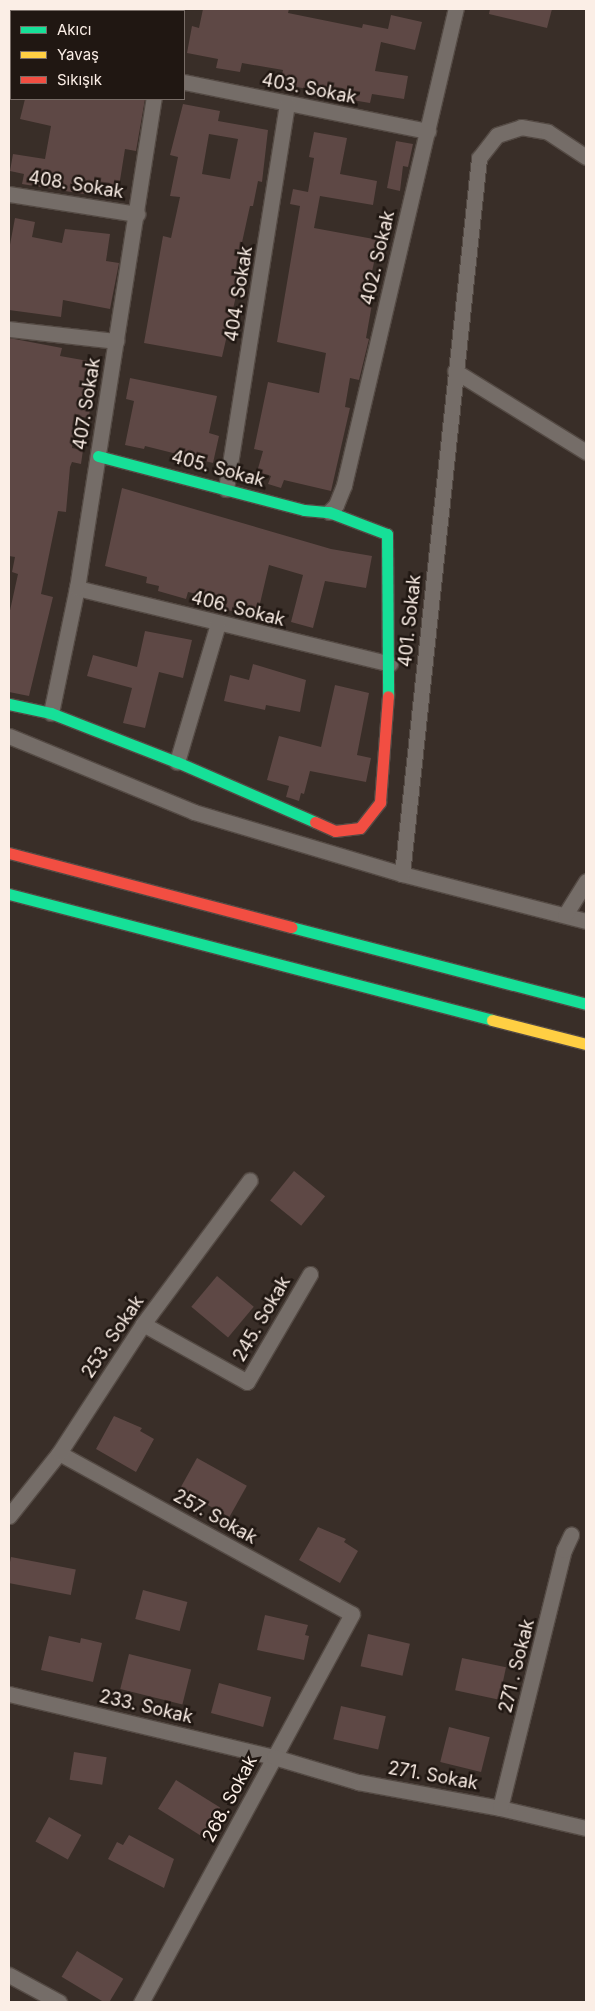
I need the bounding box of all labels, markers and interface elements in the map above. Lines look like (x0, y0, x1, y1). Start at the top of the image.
legend (10, 10, 185, 100)
text: Akıcı (57, 20, 91, 39)
text: Yavaş (57, 45, 99, 64)
street label: 403. Sokak (260, 69, 358, 109)
text: Sıkışık (57, 70, 102, 89)
street label: 408. Sokak (27, 167, 125, 203)
street label: 402. Sokak (357, 209, 399, 307)
street label: 404. Sokak (221, 245, 257, 343)
street label: 407. Sokak (69, 356, 105, 452)
street label: 405. Sokak (169, 446, 267, 492)
street label: 401. Sokak (394, 574, 426, 668)
street label: 406. Sokak (189, 587, 287, 631)
street label: 245. Sokak (229, 1272, 295, 1366)
street label: 253. Sokak (77, 1292, 149, 1382)
street label: 257. Sokak (169, 1485, 261, 1549)
street label: 271 . Sokak (495, 1617, 539, 1715)
street label: 233. Sokak (97, 1686, 195, 1728)
street label: 268. Sokak (198, 1752, 262, 1846)
street label: 271. Sokak (386, 1757, 480, 1795)

